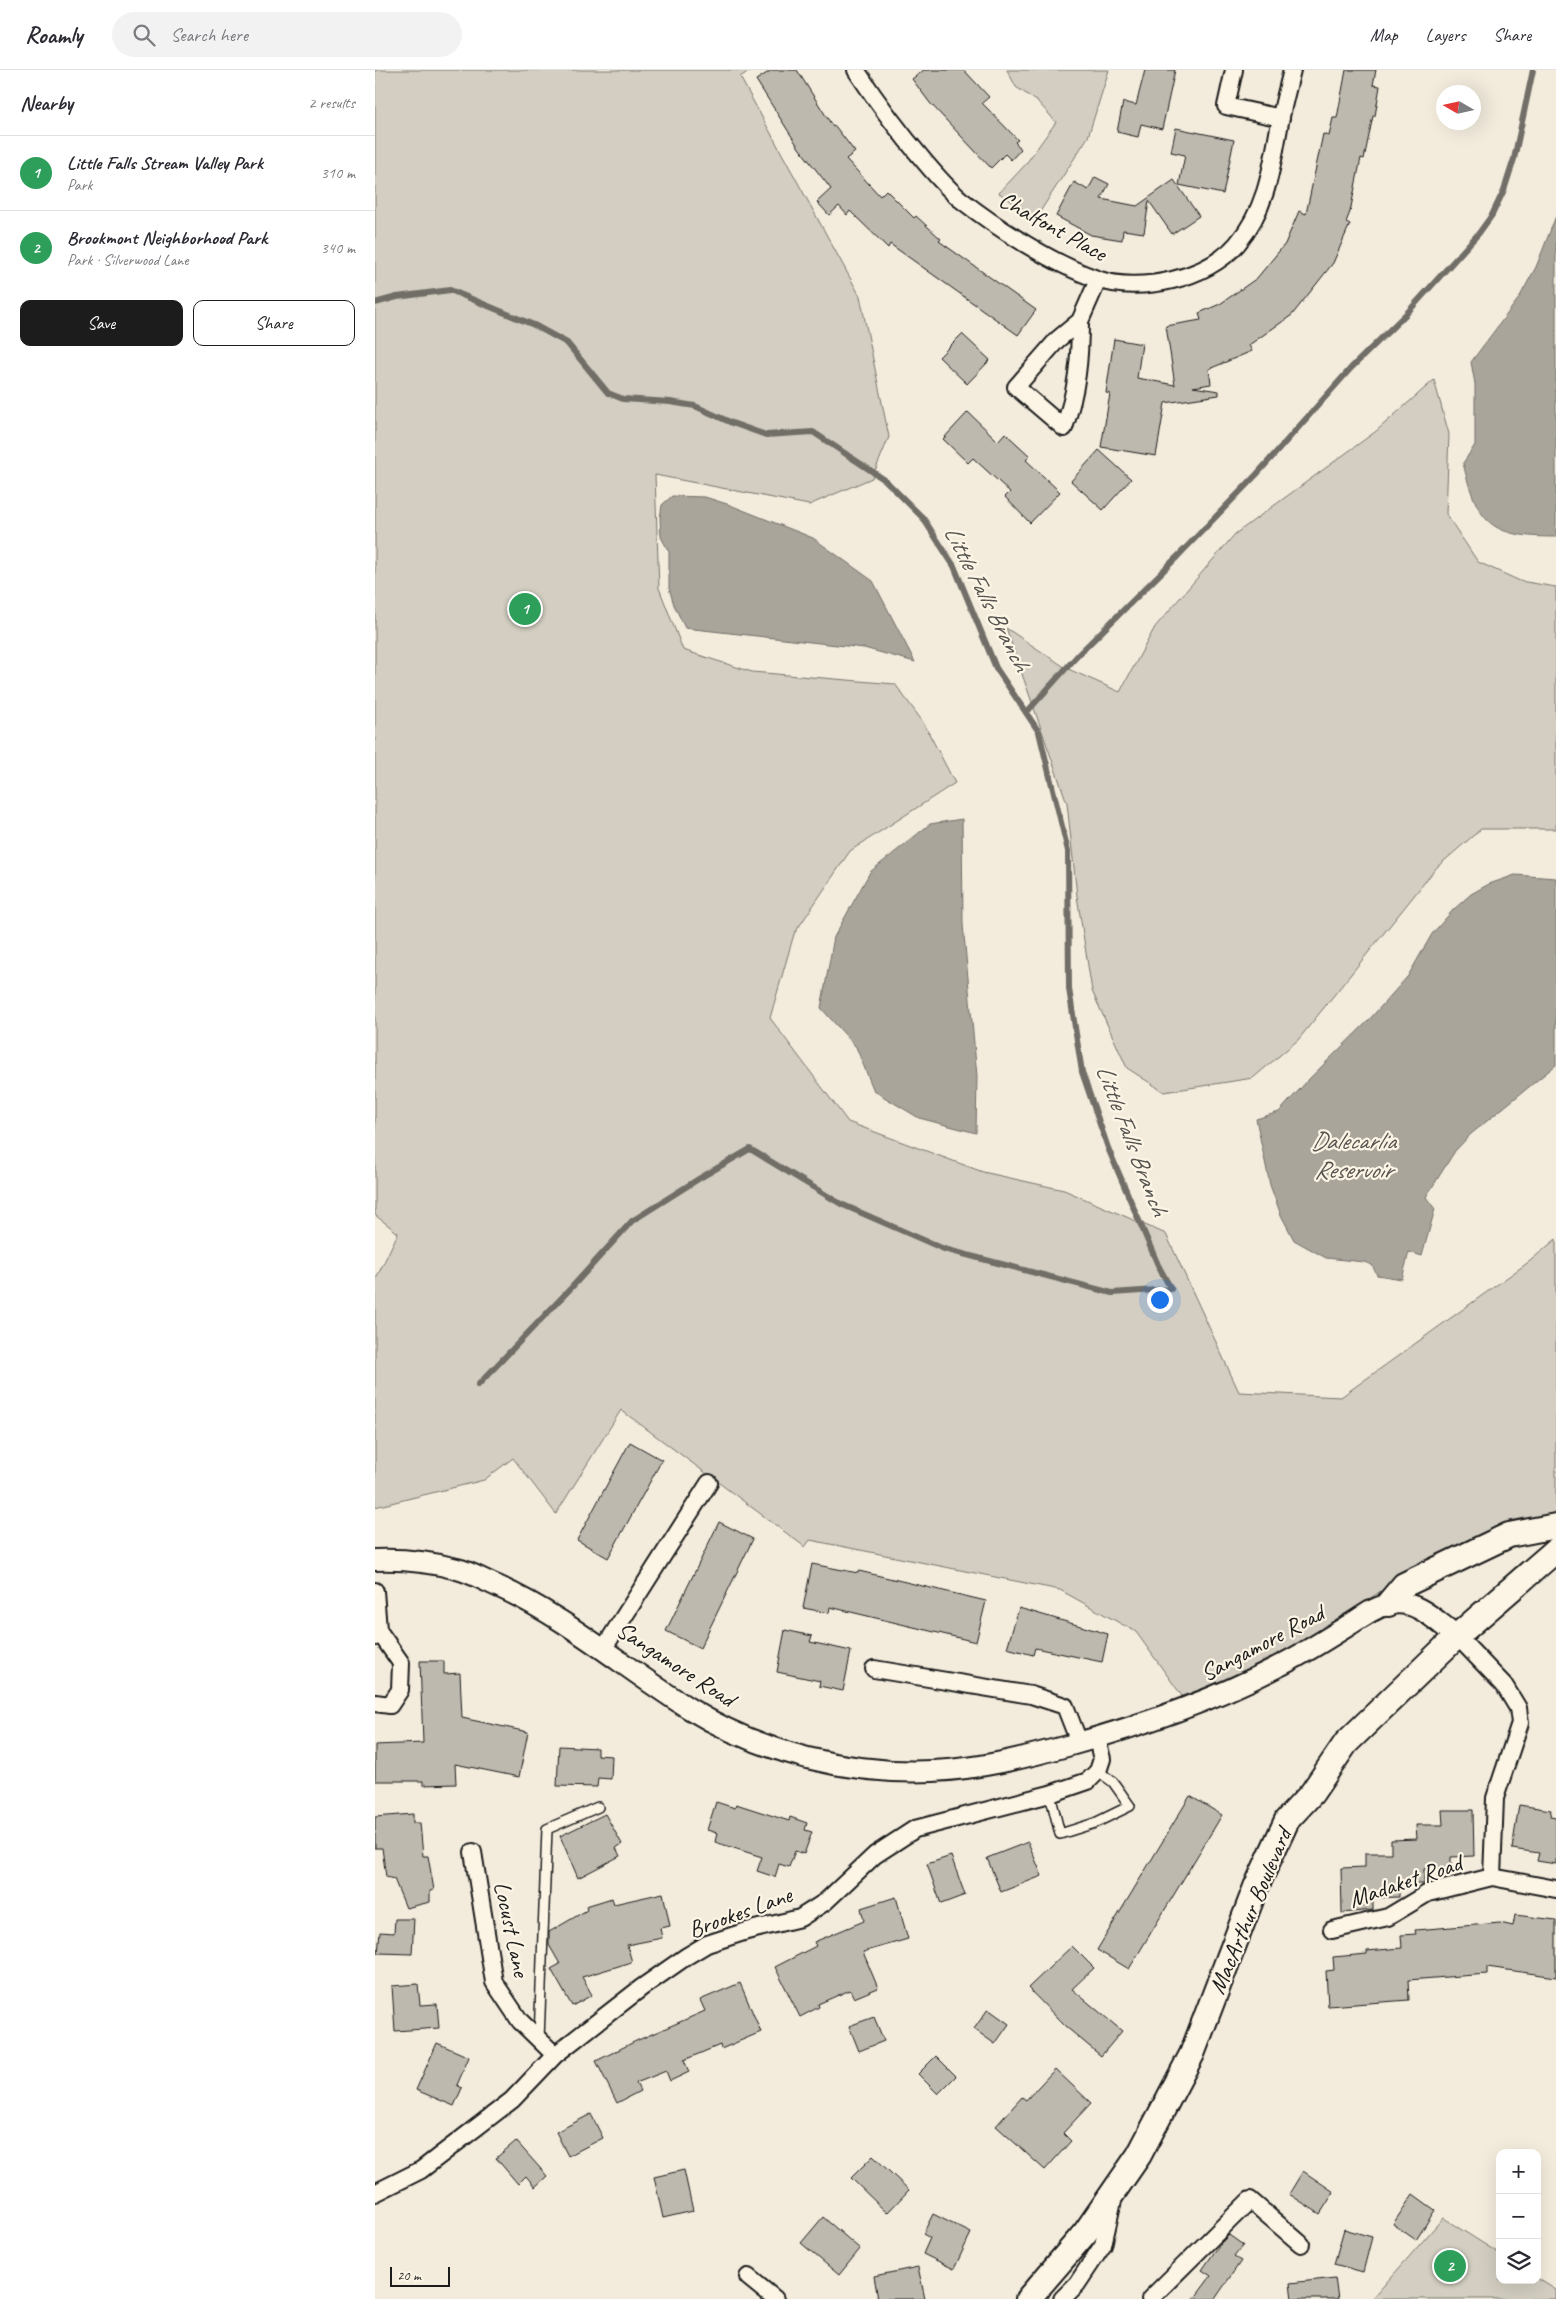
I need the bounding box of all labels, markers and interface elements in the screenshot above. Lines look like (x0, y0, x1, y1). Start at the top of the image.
search box (112, 12, 462, 57)
text: Roamly (25, 20, 82, 50)
icon: search (130, 21, 158, 49)
text: Search here (170, 23, 248, 47)
text: Map (1370, 24, 1398, 46)
text: Layers (1426, 24, 1465, 46)
text: Share (1493, 24, 1531, 46)
north arrow (1436, 85, 1481, 130)
text: Nearby (20, 90, 73, 116)
text: 2 results (308, 93, 355, 113)
text: Little Falls Stream Valley Park (67, 151, 263, 175)
text: 1 (32, 163, 40, 183)
text: 310 m (321, 163, 355, 183)
text: Park (67, 175, 92, 195)
street label: Chalfont Place (994, 184, 1114, 269)
text: Brookmont Neighborhood Park (67, 226, 267, 250)
text: 2 (32, 238, 40, 258)
text: 340 m (321, 238, 355, 258)
text: Park · Silverwood Lane (67, 250, 189, 270)
button: Save (20, 300, 183, 346)
button: Share (193, 300, 355, 346)
water label: Little Falls Branch (937, 520, 1038, 678)
pin: 1 (509, 590, 541, 628)
water label: Little Falls Branch (1089, 1060, 1176, 1222)
water label: Dalecarlia Reservoir (1311, 1125, 1397, 1186)
your location (1147, 1287, 1173, 1313)
street label: Sangamore Road (1195, 1596, 1332, 1688)
street label: Sangamore Road (611, 1615, 744, 1715)
street label: MacArthur Boulevard (1202, 1820, 1300, 1998)
street label: Madaket Road (1345, 1847, 1469, 1914)
street label: Locust Lane (487, 1879, 537, 1982)
street label: Brookes Lane (684, 1879, 798, 1945)
map controls (1496, 2149, 1541, 2284)
button: + (1496, 2149, 1541, 2194)
button: − (1496, 2194, 1541, 2239)
button: layers (1496, 2239, 1541, 2284)
pin: 2 (1434, 2247, 1466, 2285)
scale bar (390, 2264, 450, 2287)
text: 20 m (397, 2267, 421, 2284)

